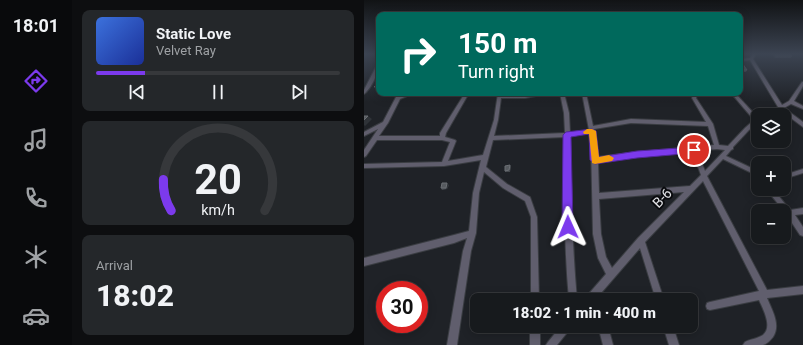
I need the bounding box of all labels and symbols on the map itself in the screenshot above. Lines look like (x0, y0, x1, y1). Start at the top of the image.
pin (677, 133, 711, 167)
street label: B-6 (649, 185, 675, 211)
position arrow (547, 206, 589, 248)
speed limit sign: 30 (376, 281, 428, 333)

